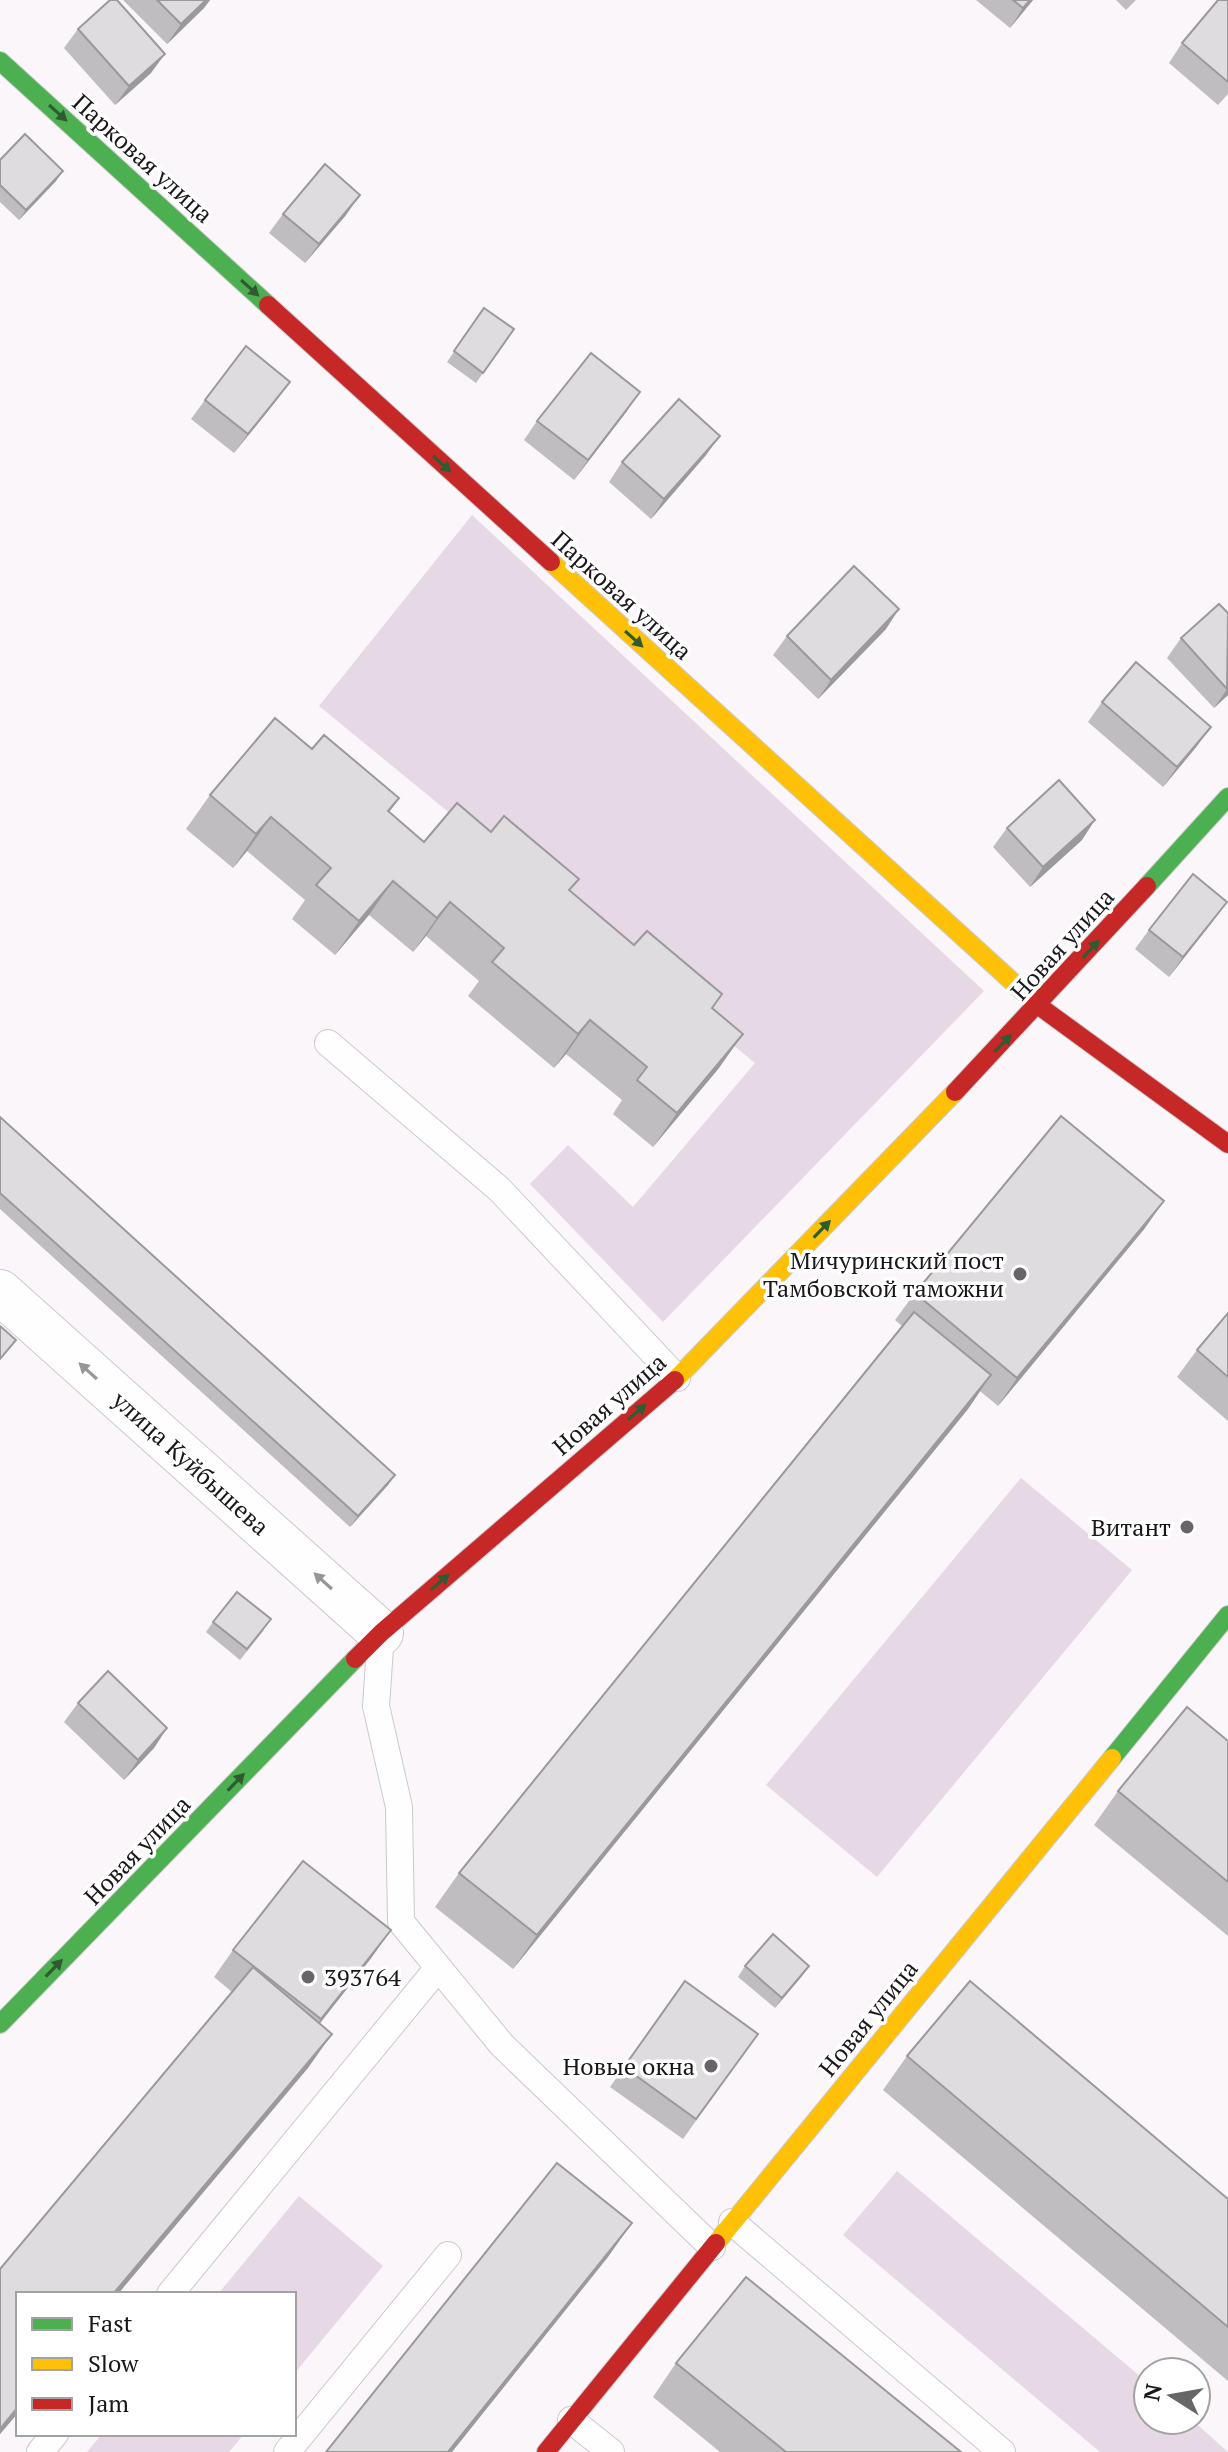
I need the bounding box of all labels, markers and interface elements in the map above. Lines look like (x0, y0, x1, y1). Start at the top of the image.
street label: Парковая улица (66, 86, 220, 230)
one-way arrow (48, 104, 67, 122)
one-way arrow (240, 279, 259, 297)
one-way arrow (433, 454, 452, 472)
street label: Парковая улица (545, 523, 699, 667)
one-way arrow (625, 629, 644, 647)
street label: Новая улица (1003, 881, 1121, 1007)
one-way arrow (1082, 939, 1100, 958)
one-way arrow (993, 1034, 1012, 1053)
one-way arrow (812, 1220, 830, 1239)
place label: Мичуринский пост Тамбовской таможни (763, 1244, 1004, 1304)
marker: Мичуринский пост Тамбовской таможни (1011, 1265, 1029, 1283)
street label: Новая улица (546, 1346, 672, 1462)
one-way arrow (78, 1362, 97, 1380)
street label: улица Куйбышева (105, 1383, 276, 1542)
one-way arrow (627, 1404, 647, 1421)
place label: Витант (1091, 1511, 1171, 1543)
marker: Витант (1178, 1518, 1196, 1536)
one-way arrow (314, 1573, 333, 1591)
one-way arrow (431, 1574, 450, 1592)
one-way arrow (226, 1773, 245, 1792)
street label: Новая улица (77, 1788, 197, 1912)
street label: Новая улица (811, 1953, 925, 2083)
one-way arrow (45, 1959, 63, 1978)
place label: 393764 (324, 1961, 401, 1993)
marker: 393764 (299, 1968, 317, 1986)
place label: Новые окна (563, 2050, 695, 2082)
marker: Новые окна (702, 2057, 720, 2075)
legend (16, 2292, 296, 2436)
text: Fast (88, 2307, 133, 2339)
text: Slow (88, 2347, 139, 2379)
north arrow (1132, 2356, 1212, 2436)
text: N (1136, 2381, 1168, 2403)
text: Jam (88, 2387, 129, 2419)

